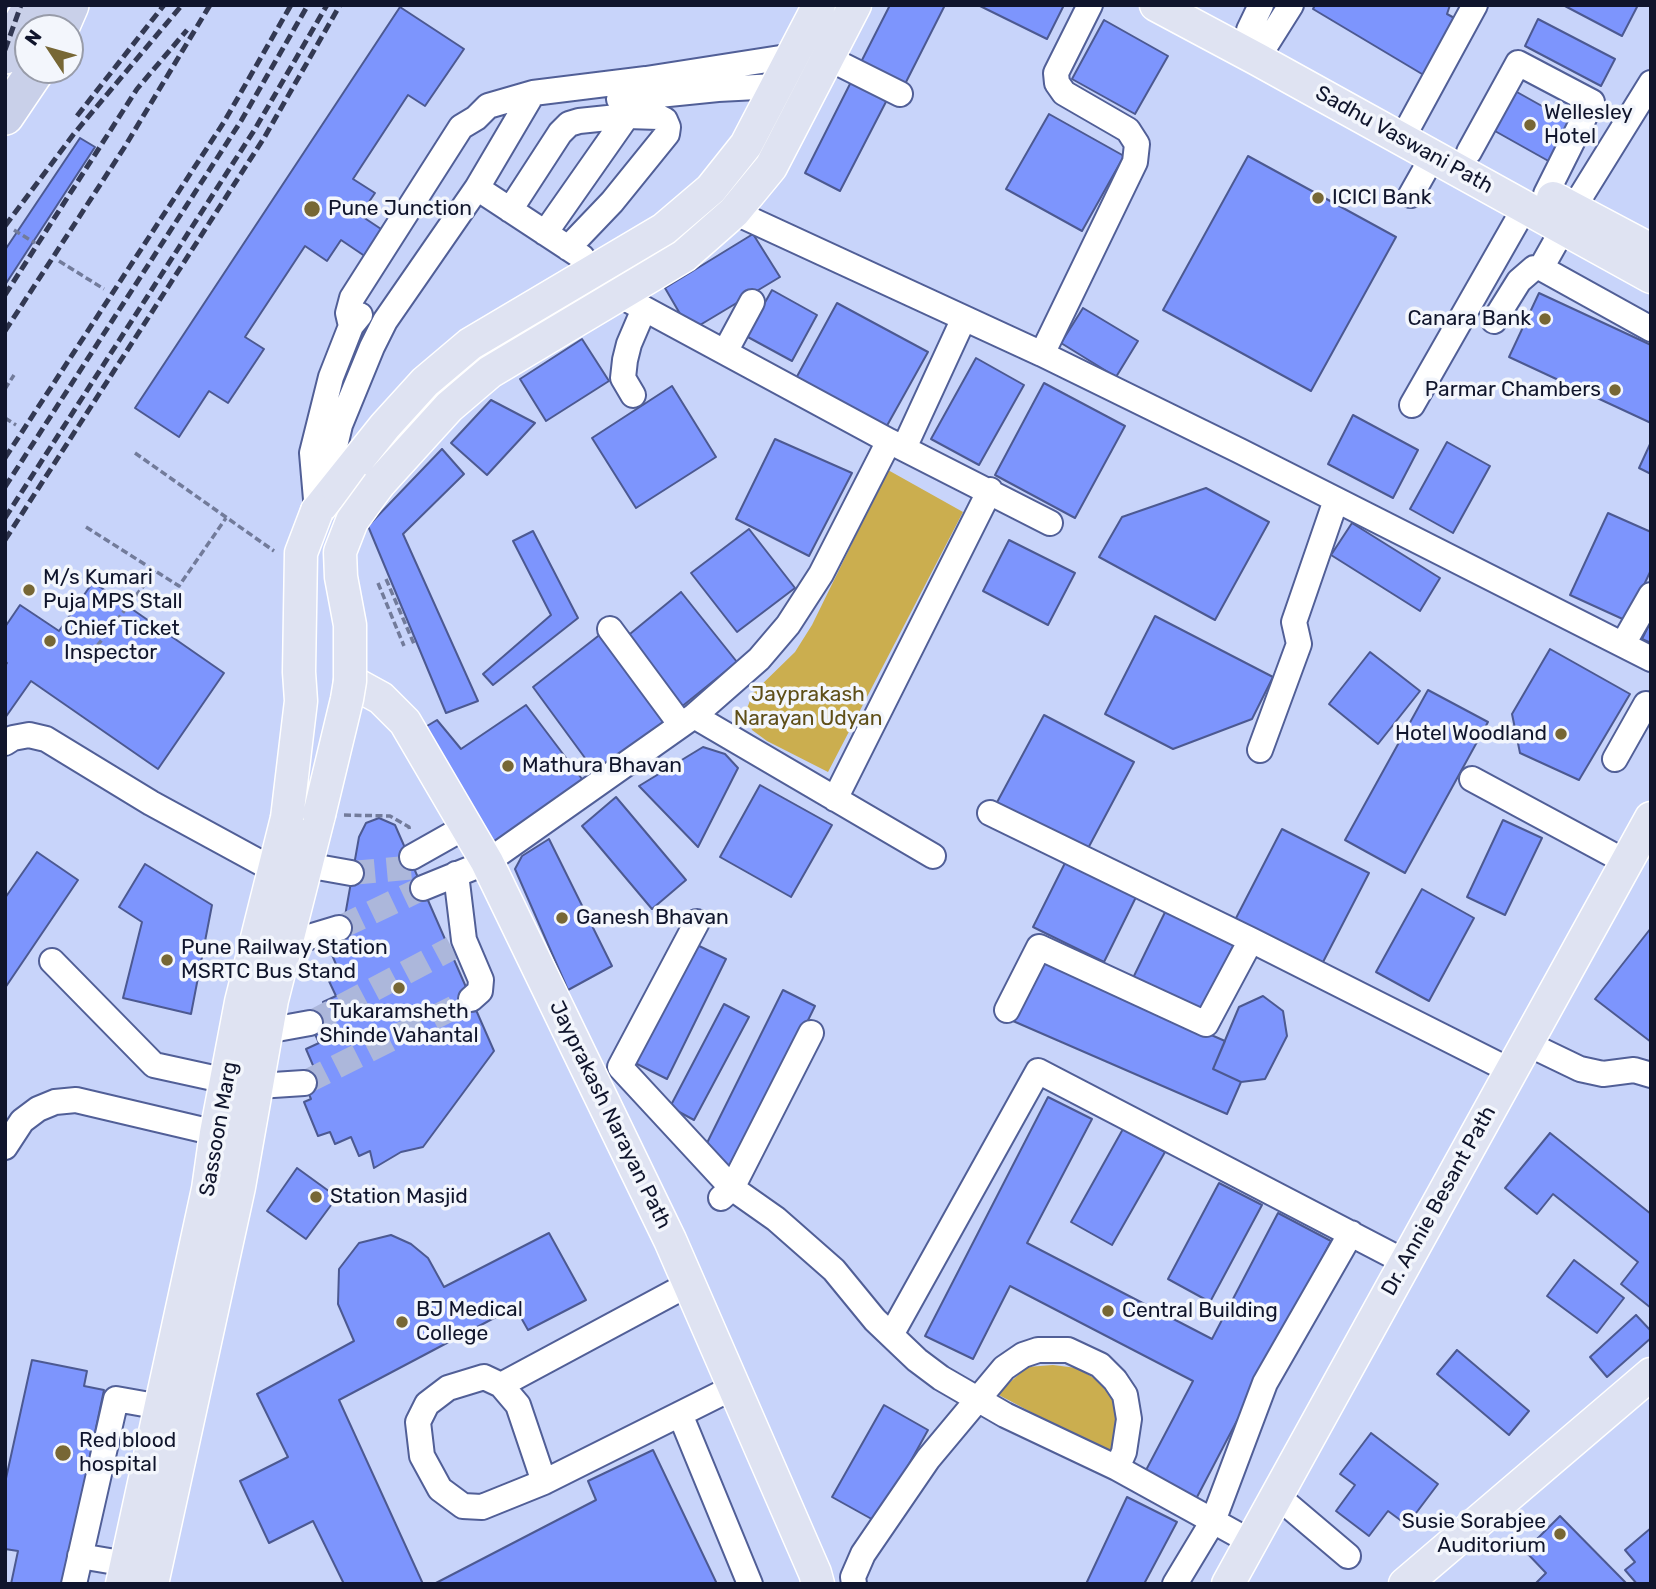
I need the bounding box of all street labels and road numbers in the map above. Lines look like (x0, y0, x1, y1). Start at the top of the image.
street label: Sadhu Vaswani Path (1311, 81, 1497, 199)
street label: Jayprakash Narayan Path (544, 997, 676, 1233)
street label: Sassoon Marg (195, 1060, 243, 1198)
street label: Dr. Annie Besant Path (1376, 1102, 1502, 1300)

